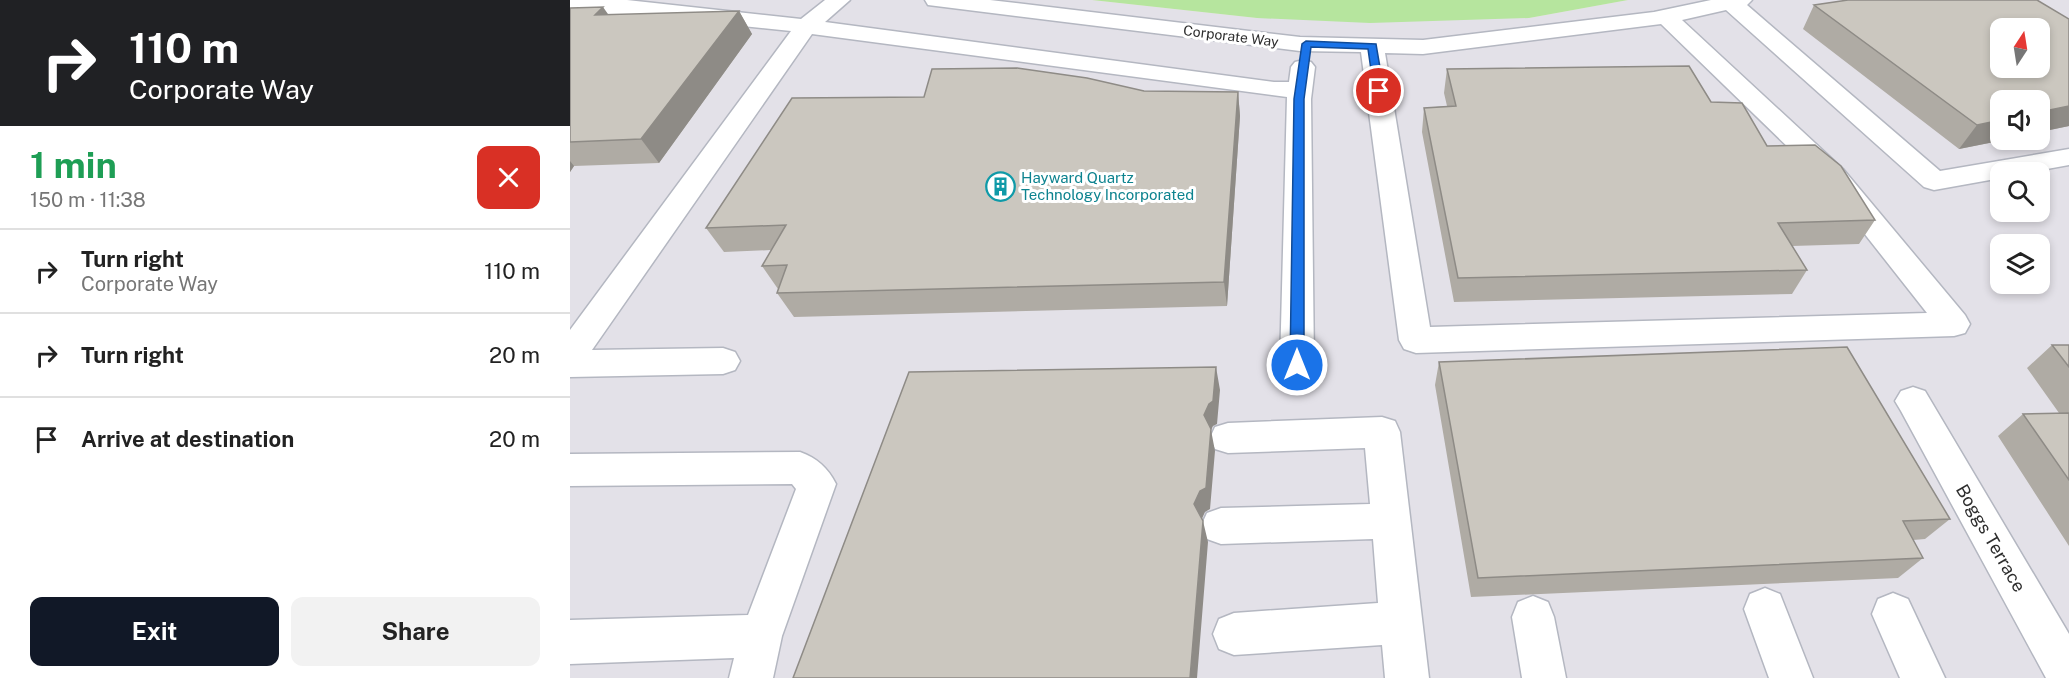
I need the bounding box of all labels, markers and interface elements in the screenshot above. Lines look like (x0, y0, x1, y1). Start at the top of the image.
north arrow (1990, 18, 2050, 78)
map controls (1990, 18, 2050, 294)
street label: Corporate Way (1182, 22, 1280, 50)
text: 110 m (129, 23, 239, 72)
icon: right (30, 24, 108, 102)
pin (1353, 65, 1404, 116)
text: Corporate Way (129, 73, 314, 105)
icon: arrive (1362, 74, 1395, 107)
button: sound (1990, 90, 2050, 150)
text: 1 min (30, 144, 117, 186)
button: close (477, 146, 540, 209)
button: search (1990, 162, 2050, 222)
place label: Hayward Quartz Technology Incorporated (1021, 169, 1194, 203)
building icon: Hayward Quartz Technology Incorporated (984, 170, 1016, 202)
text: 150 m · 11:38 (30, 188, 146, 212)
button: layers (1990, 234, 2050, 294)
text: Turn right (81, 246, 184, 272)
icon: right (30, 255, 63, 288)
text: 110 m (484, 258, 540, 284)
text: Corporate Way (81, 272, 218, 296)
position arrow (1265, 333, 1329, 397)
icon: right (30, 339, 63, 372)
text: Turn right (81, 342, 184, 368)
text: 20 m (489, 342, 540, 368)
icon: arrive (30, 423, 63, 456)
text: Arrive at destination (81, 426, 294, 452)
text: 20 m (489, 426, 540, 452)
street label: Boggs Terrace (1952, 480, 2030, 596)
button: Exit (30, 597, 279, 666)
button: Share (291, 597, 540, 666)

